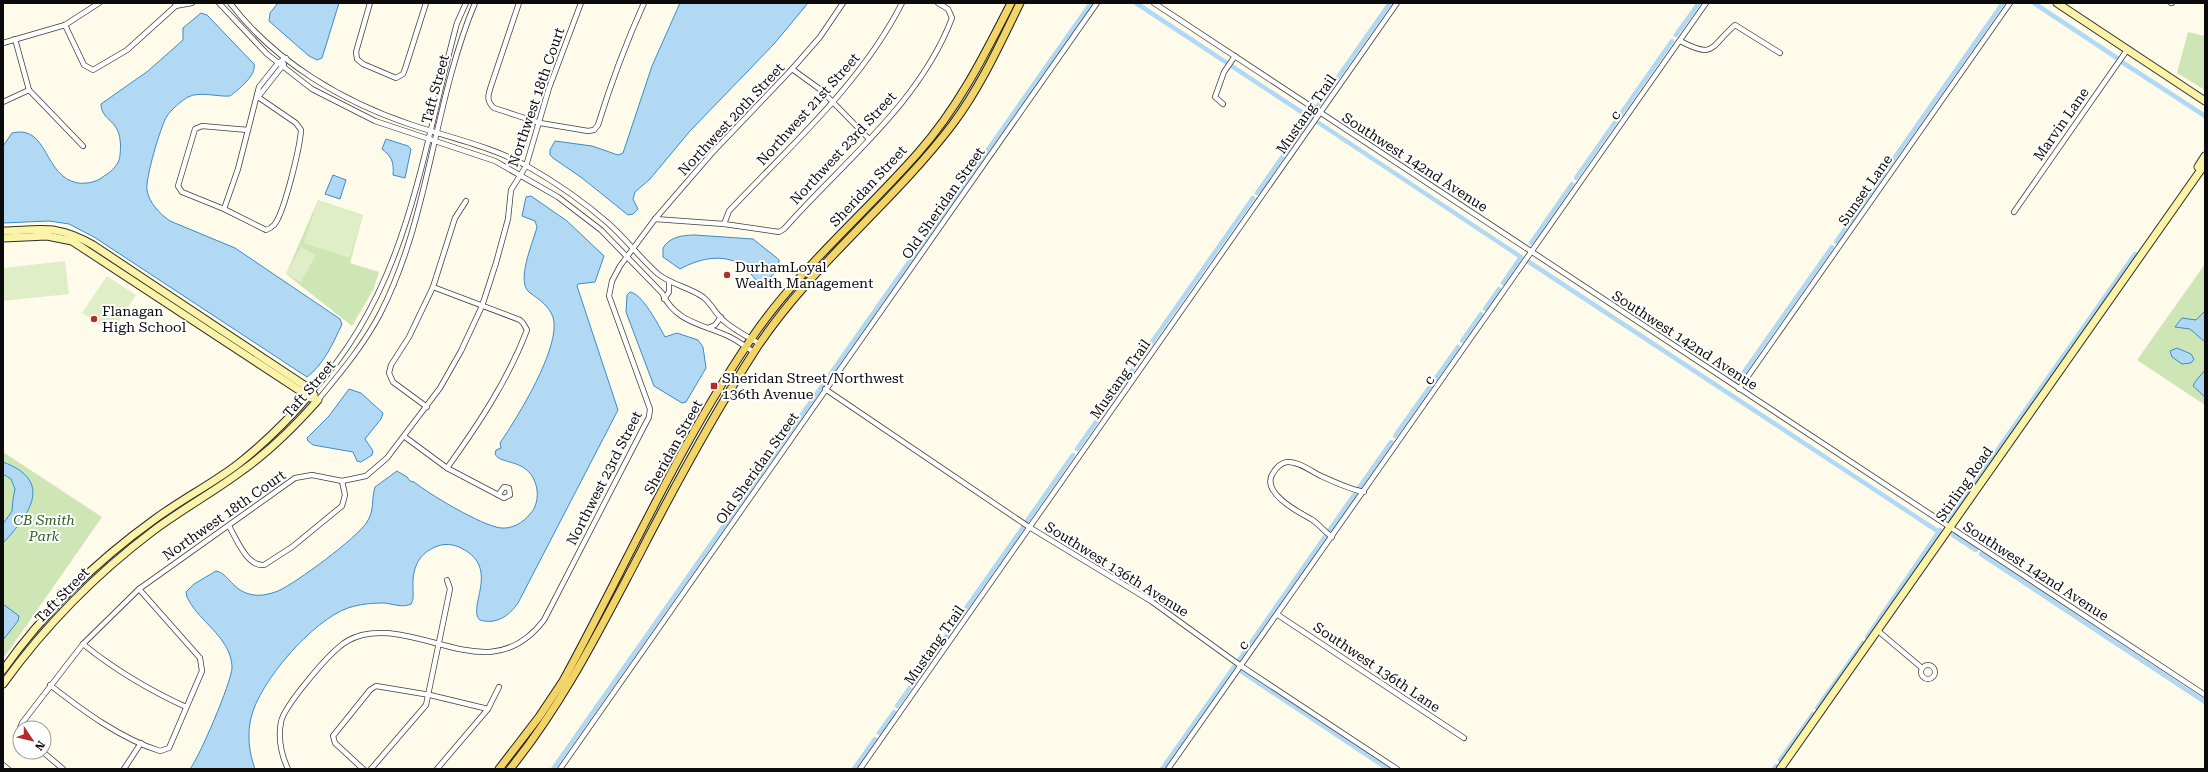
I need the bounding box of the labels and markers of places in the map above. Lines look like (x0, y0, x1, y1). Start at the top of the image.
place label: DurhamLoyal Wealth Management (735, 259, 873, 291)
marker: DurhamLoyal Wealth Management (722, 270, 732, 280)
place label: Flanagan High School (102, 303, 187, 335)
marker: Flanagan High School (89, 314, 99, 324)
place label: Sheridan Street/Northwest 136th Avenue (722, 370, 904, 402)
marker: Sheridan Street/Northwest 136th Avenue (709, 381, 719, 391)

